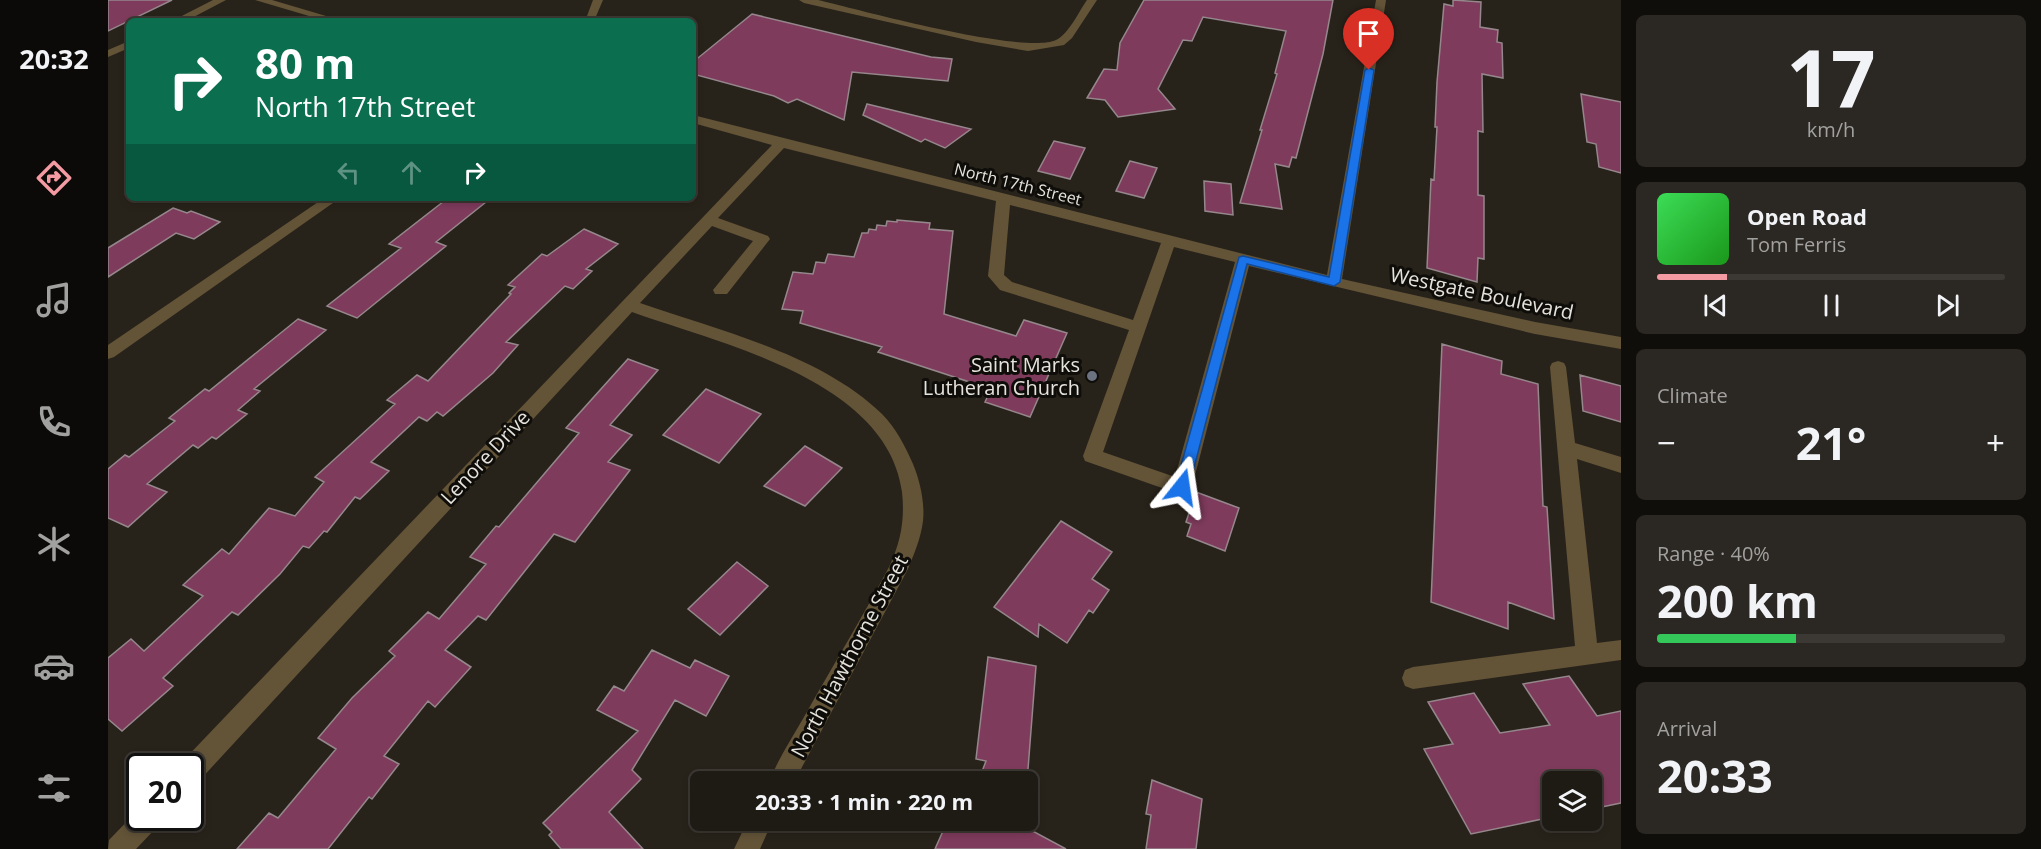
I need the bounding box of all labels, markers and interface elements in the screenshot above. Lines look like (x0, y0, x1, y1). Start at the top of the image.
pin (1343, 8, 1394, 70)
icon: arrive (1352, 17, 1385, 50)
text: 17 (1786, 24, 1876, 130)
text: 80 m (255, 34, 355, 91)
text: 20:32 (19, 40, 89, 77)
icon: right (156, 42, 234, 120)
text: North 17th Street (255, 88, 475, 125)
text: km/h (1807, 116, 1855, 143)
icon: left (332, 156, 365, 189)
icon: ahead (395, 156, 428, 189)
icon: right (458, 156, 491, 189)
icon: directions (33, 157, 75, 199)
street label: North 17th Street (952, 158, 1084, 211)
text: Open Road (1747, 201, 1867, 231)
text: Tom Ferris (1747, 231, 1846, 258)
street label: Westgate Boulevard (1388, 260, 1576, 326)
icon: music (33, 279, 75, 321)
icon: previous (1699, 289, 1732, 322)
icon: pause (1815, 289, 1848, 322)
icon: next (1931, 289, 1964, 322)
place label: Saint Marks Lutheran Church (923, 351, 1080, 401)
marker: Saint Marks Lutheran Church (1085, 369, 1099, 383)
text: Climate (1657, 382, 1728, 409)
icon: phone (33, 401, 75, 443)
street label: Lenore Drive (434, 404, 536, 510)
text: 21° (1796, 412, 1866, 473)
text: − (1657, 420, 1676, 465)
text: + (1986, 420, 2005, 465)
position arrow (1150, 455, 1214, 519)
icon: climate (33, 523, 75, 565)
text: Range · 40% (1657, 540, 1770, 567)
street label: North Hawthorne Street (784, 550, 914, 762)
text: 200 km (1657, 570, 1818, 631)
icon: car (33, 645, 75, 687)
text: Arrival (1657, 715, 1717, 742)
text: 20:33 (1657, 745, 1773, 806)
speed limit sign: 20 (126, 753, 204, 831)
icon: filters (33, 767, 75, 809)
map controls (1542, 771, 1602, 831)
button: layers (1542, 771, 1602, 831)
text: 20:33 · 1 min · 220 m (755, 786, 973, 816)

